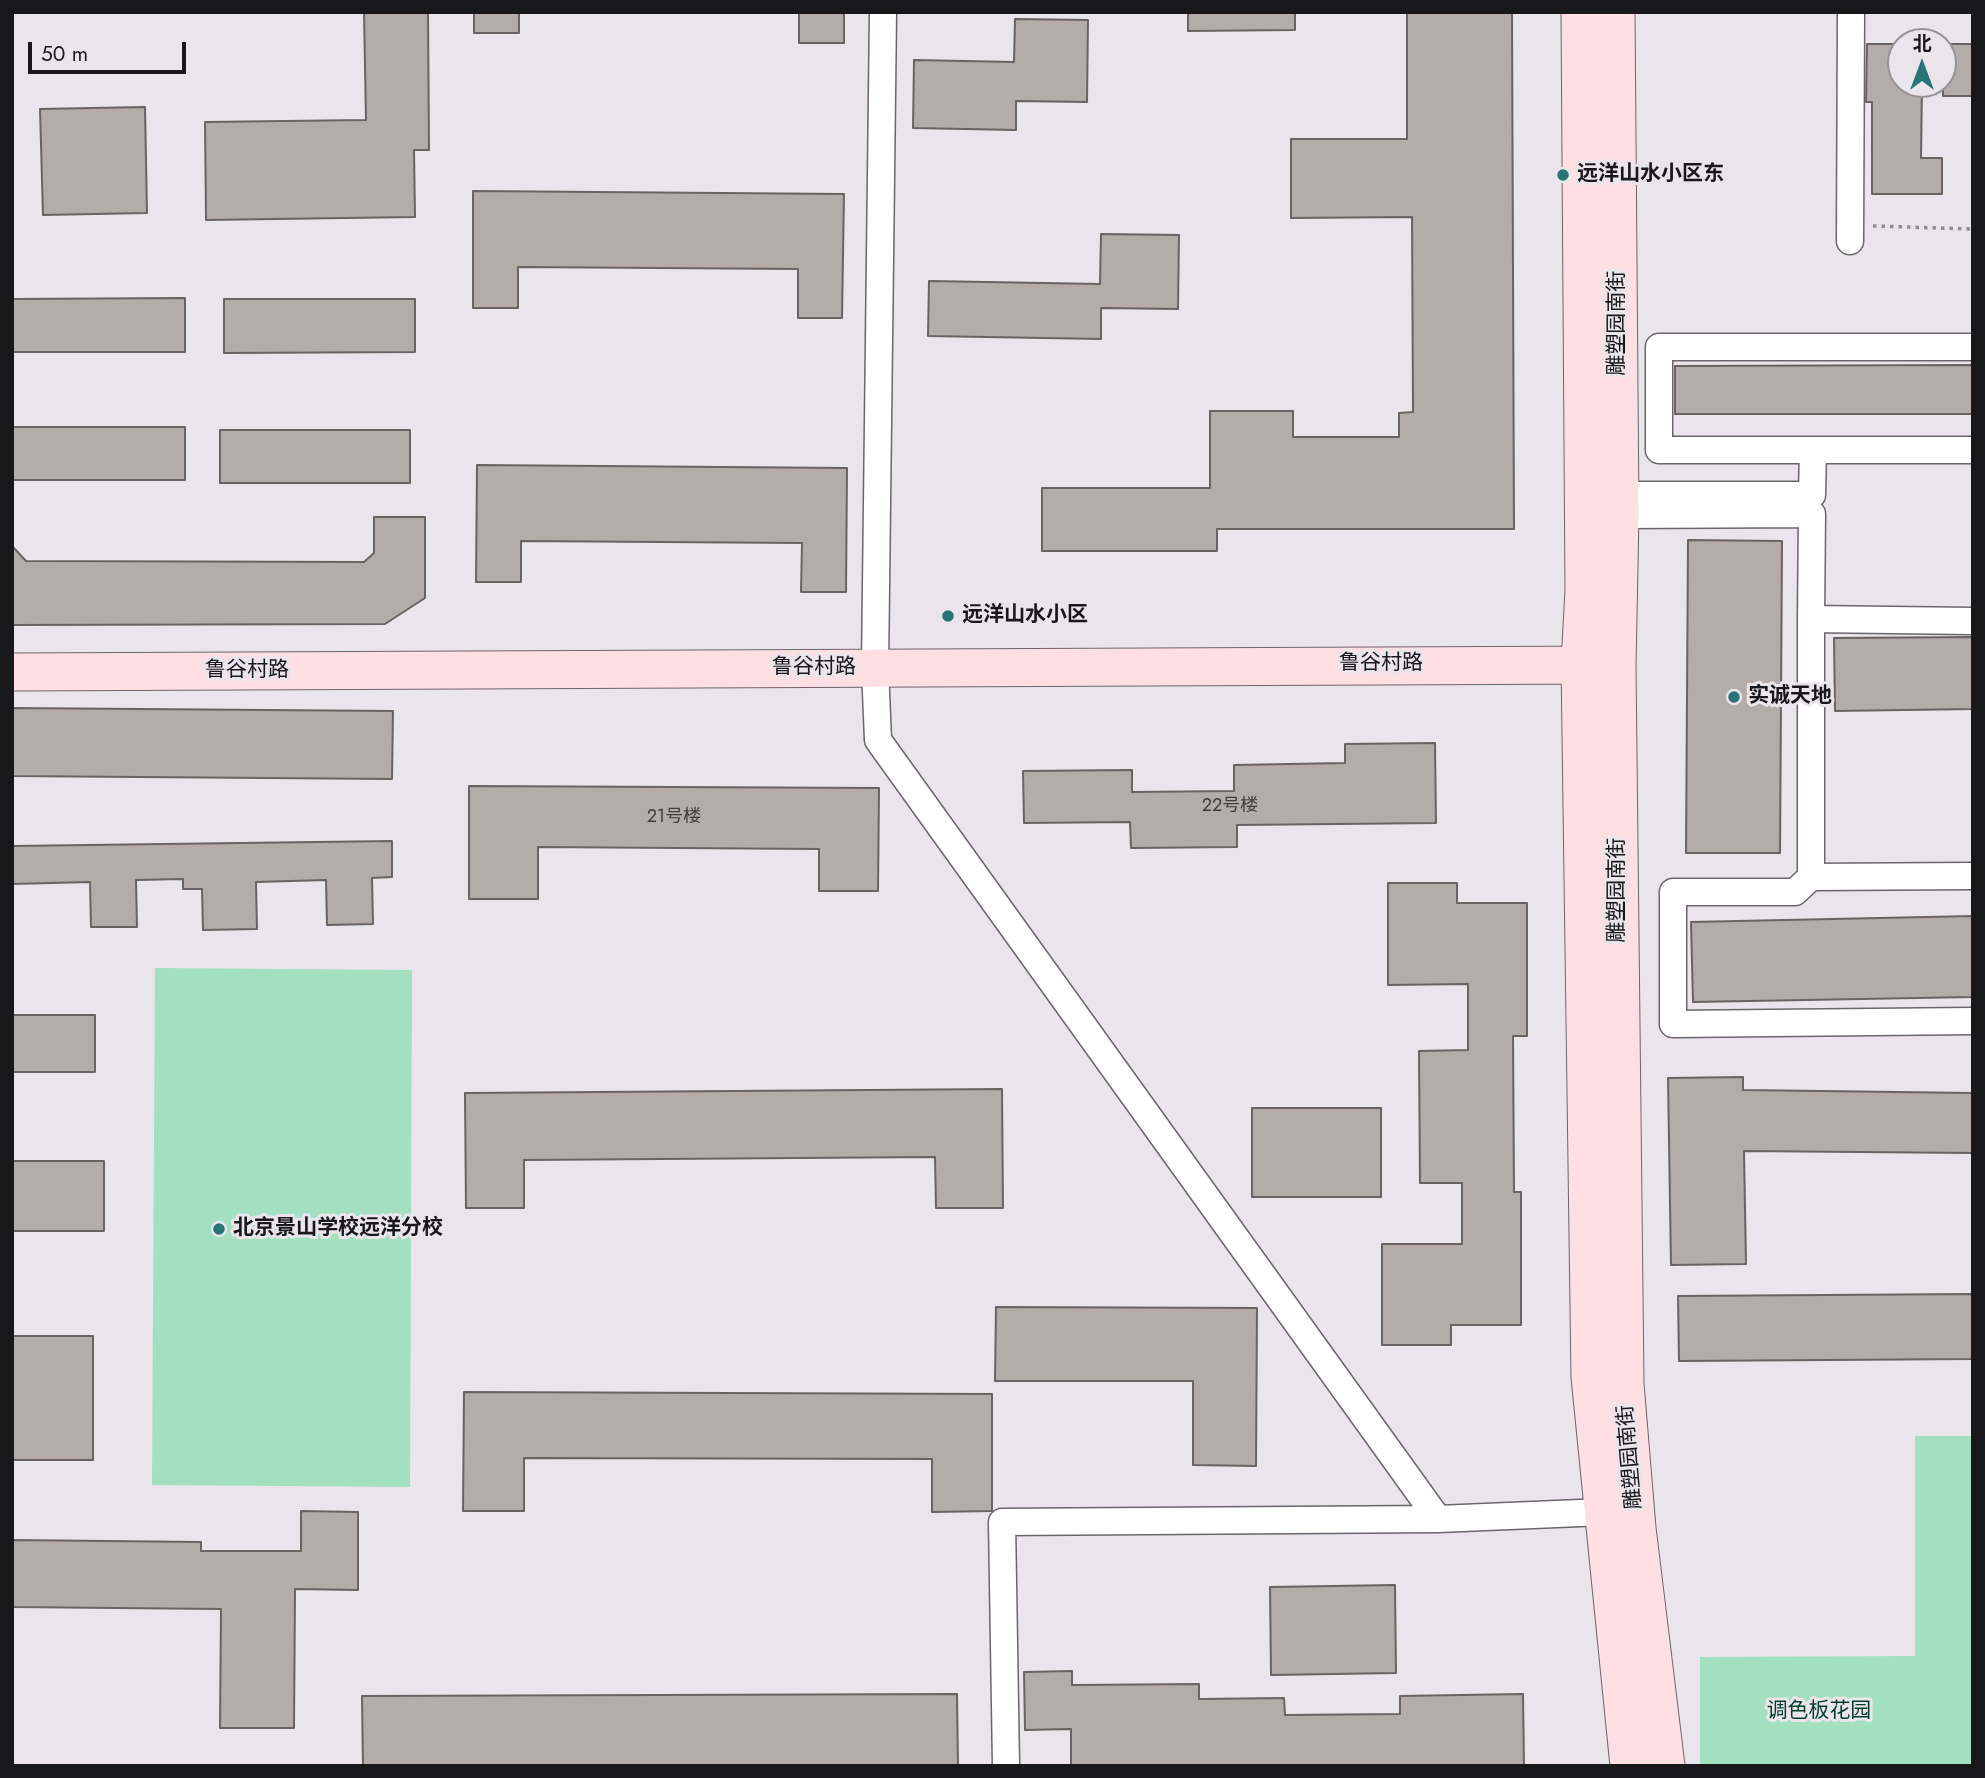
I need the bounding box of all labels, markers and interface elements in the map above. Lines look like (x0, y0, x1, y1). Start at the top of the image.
scale bar (32, 28, 189, 72)
north arrow (1887, 28, 1957, 98)
text: 北 (1912, 30, 1932, 57)
text: 50 m (41, 39, 88, 69)
place label: 远洋山水小区东 (1577, 162, 1724, 188)
marker: 远洋山水小区东 (1555, 167, 1571, 183)
street label: 雕塑园南街 (1605, 271, 1631, 375)
place label: 远洋山水小区 (962, 603, 1088, 629)
marker: 远洋山水小区 (940, 608, 956, 624)
street label: 鲁谷村路 (1339, 651, 1423, 677)
street label: 鲁谷村路 (772, 655, 856, 681)
street label: 鲁谷村路 (205, 658, 289, 684)
place label: 实诚天地 (1748, 684, 1832, 710)
marker: 实诚天地 (1726, 689, 1742, 705)
house number: 22号楼 (1202, 796, 1258, 818)
house number: 21号楼 (647, 807, 701, 829)
street label: 雕塑园南街 (1605, 838, 1631, 942)
place label: 北京景山学校远洋分校 (233, 1216, 443, 1242)
marker: 北京景山学校远洋分校 (211, 1221, 227, 1237)
street label: 雕塑园南街 (1614, 1404, 1648, 1510)
park label: 调色板花园 (1767, 1699, 1871, 1725)

